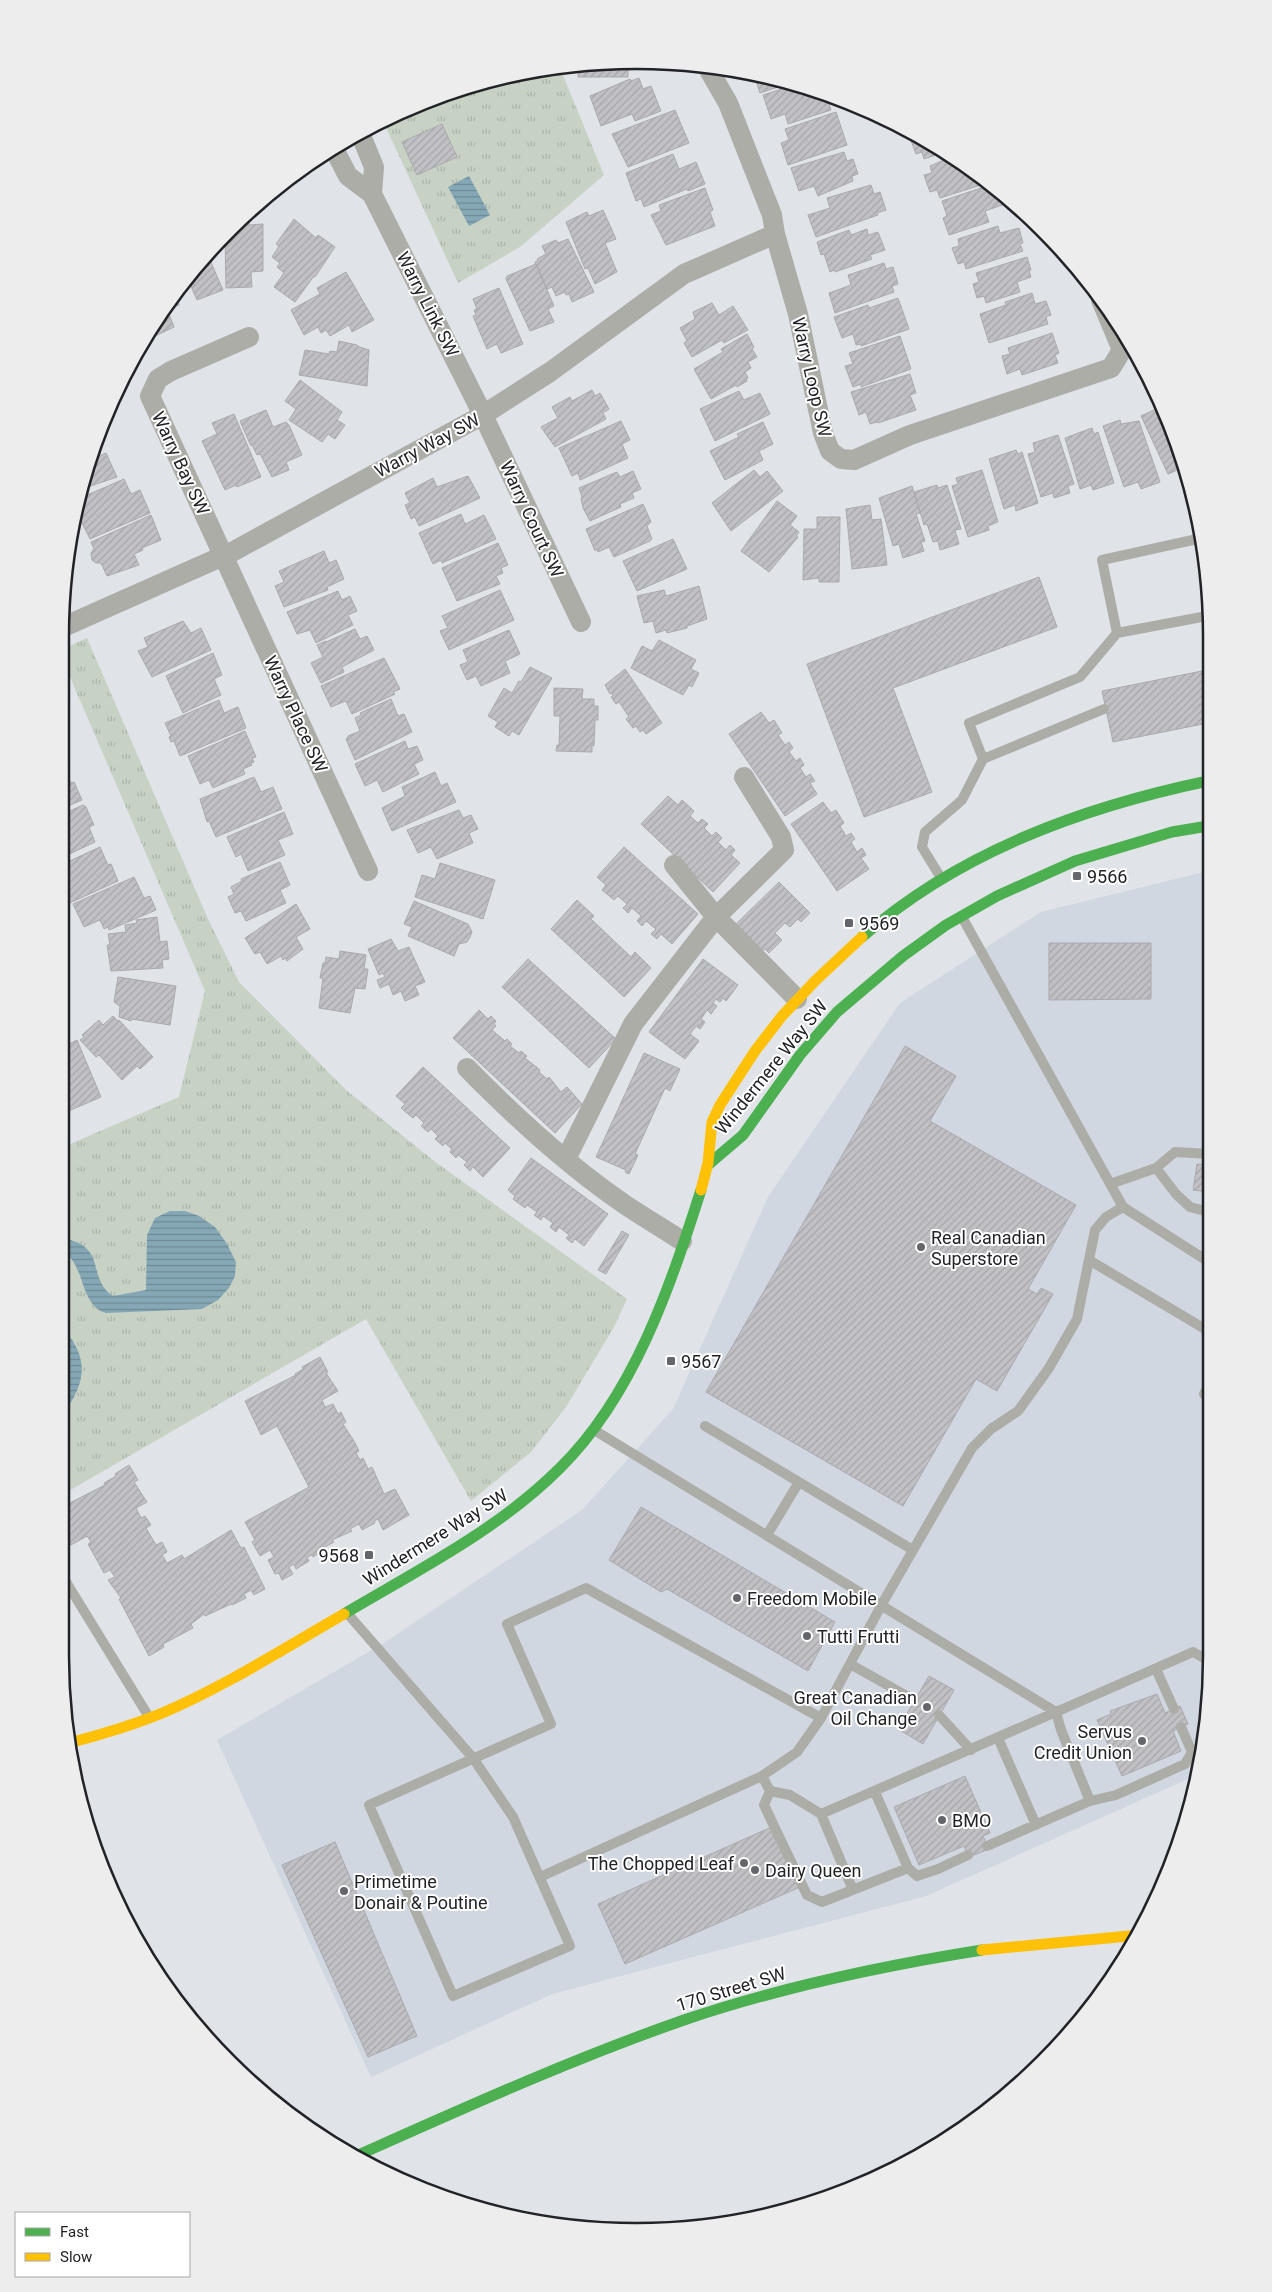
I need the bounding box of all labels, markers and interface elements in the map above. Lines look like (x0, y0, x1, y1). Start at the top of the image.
street label: Warry Link SW (393, 248, 463, 360)
street label: Warry Loop SW (788, 315, 836, 439)
street label: Warry Bay SW (148, 408, 214, 518)
street label: Warry Way SW (371, 409, 483, 481)
street label: Warry Court SW (496, 457, 568, 581)
street label: Warry Place SW (260, 652, 332, 776)
place label: 9566 (1087, 866, 1127, 887)
marker: 9566 (1071, 870, 1083, 882)
place label: 9569 (859, 913, 899, 934)
marker: 9569 (843, 917, 855, 929)
street label: Windermere Way SW (710, 996, 832, 1138)
place label: Real Canadian Superstore (931, 1227, 1046, 1269)
marker: Real Canadian Superstore (915, 1241, 927, 1253)
place label: 9567 (681, 1351, 721, 1372)
marker: 9567 (665, 1355, 677, 1367)
street label: Windermere Way SW (359, 1484, 511, 1590)
place label: 9568 (319, 1545, 359, 1566)
marker: 9568 (363, 1549, 375, 1561)
place label: Freedom Mobile (747, 1588, 877, 1609)
marker: Freedom Mobile (731, 1592, 743, 1604)
place label: Tutti Frutti (817, 1626, 899, 1647)
marker: Tutti Frutti (801, 1630, 813, 1642)
place label: Great Canadian Oil Change (794, 1687, 917, 1729)
marker: Great Canadian Oil Change (921, 1701, 933, 1713)
place label: Servus Credit Union (1034, 1721, 1132, 1763)
marker: Servus Credit Union (1136, 1735, 1148, 1747)
place label: BMO (952, 1810, 991, 1831)
marker: BMO (936, 1814, 948, 1826)
place label: The Chopped Leaf (588, 1853, 735, 1874)
marker: The Chopped Leaf (738, 1857, 750, 1869)
place label: Dairy Queen (765, 1860, 862, 1881)
marker: Dairy Queen (749, 1864, 761, 1876)
place label: Primetime Donair & Poutine (354, 1871, 488, 1913)
marker: Primetime Donair & Poutine (338, 1885, 350, 1897)
street label: 170 Street SW (674, 1962, 788, 2016)
legend (15, 2212, 190, 2277)
text: Fast (60, 2223, 89, 2241)
text: Slow (60, 2248, 92, 2266)

